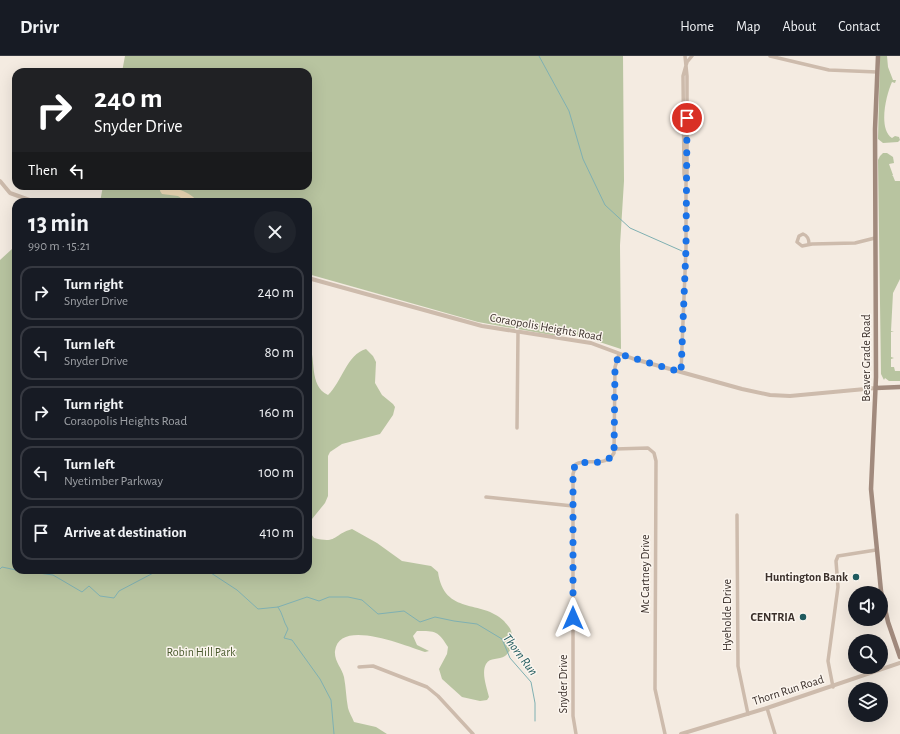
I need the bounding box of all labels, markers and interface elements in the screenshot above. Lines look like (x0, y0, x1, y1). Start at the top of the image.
text: Drivr (20, 18, 59, 37)
text: Home (680, 20, 714, 34)
text: Map (736, 20, 760, 34)
text: About (782, 20, 816, 34)
text: Contact (838, 20, 880, 34)
icon: right (28, 84, 80, 136)
text: 240 m (94, 85, 163, 113)
pin (670, 101, 704, 135)
icon: arrive (676, 107, 698, 129)
text: Snyder Drive (94, 118, 183, 136)
icon: left (66, 160, 88, 182)
text: Then (28, 163, 58, 178)
button: close (254, 211, 296, 253)
text: 13 min (28, 212, 89, 236)
text: 990 m · 15:21 (28, 240, 90, 253)
text: Turn right (64, 277, 123, 292)
icon: right (30, 282, 52, 304)
text: 240 m (258, 285, 294, 300)
text: Snyder Drive (64, 295, 128, 308)
street label: Coraopolis Heights Road (489, 311, 603, 343)
street label: Beaver Grade Road (860, 314, 872, 402)
text: Turn left (64, 337, 115, 352)
icon: left (30, 342, 52, 364)
text: 80 m (264, 345, 294, 360)
text: Snyder Drive (64, 355, 128, 368)
text: Turn right (64, 397, 123, 412)
icon: right (30, 402, 52, 424)
text: 160 m (259, 405, 294, 420)
text: Coraopolis Heights Road (64, 415, 187, 428)
text: Turn left (64, 457, 115, 472)
icon: left (30, 462, 52, 484)
text: 100 m (259, 465, 294, 480)
text: Nyetimber Parkway (64, 475, 163, 488)
icon: arrive (30, 522, 52, 544)
text: Arrive at destination (64, 525, 187, 540)
text: 410 m (259, 525, 294, 540)
street label: Mc Cartney Drive (639, 535, 652, 614)
place label: Huntington Bank (765, 571, 848, 583)
marker: Huntington Bank (851, 572, 861, 582)
street label: Hyeholde Drive (721, 579, 734, 651)
map controls (848, 586, 888, 722)
button: sound (848, 586, 888, 626)
position arrow (552, 597, 594, 639)
place label: CENTRIA (751, 611, 796, 623)
marker: CENTRIA (798, 612, 808, 622)
water label: Thorn Run (500, 632, 540, 678)
button: search (848, 634, 888, 674)
park label: Robin Hill Park (166, 646, 236, 658)
street label: Snyder Drive (557, 654, 570, 714)
street label: Thorn Run Road (751, 673, 825, 707)
button: layers (848, 682, 888, 722)

